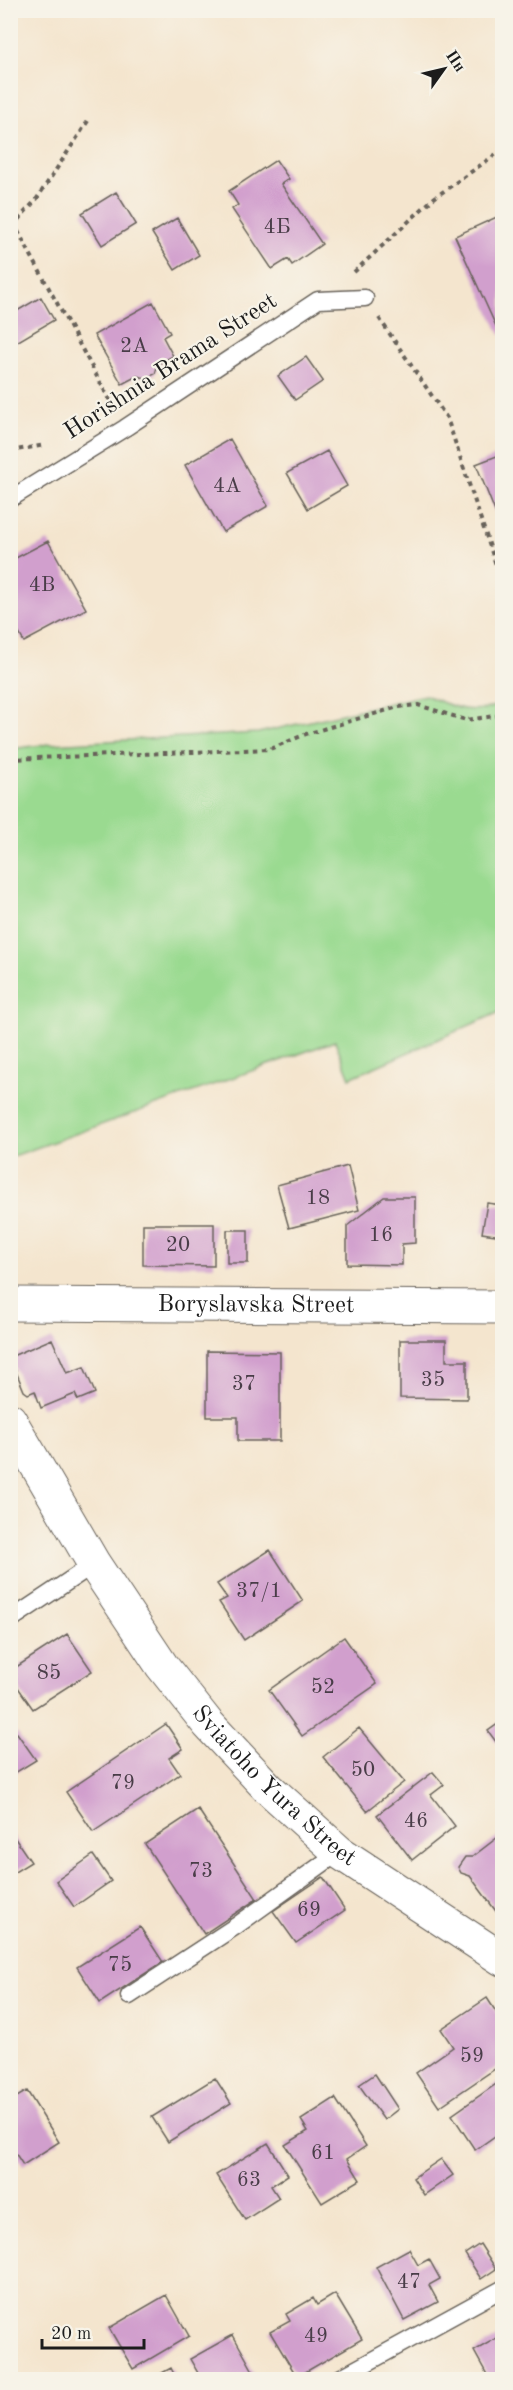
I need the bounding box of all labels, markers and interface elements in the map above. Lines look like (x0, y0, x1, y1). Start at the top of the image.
north arrow (414, 39, 474, 99)
text: Пн (442, 48, 468, 75)
house number: 4Б (263, 217, 291, 238)
street label: Horishnia Brama Street (60, 289, 282, 445)
house number: 2А (120, 336, 148, 357)
house number: 4А (213, 476, 241, 497)
house number: 4В (29, 575, 55, 596)
house number: 18 (306, 1188, 330, 1209)
house number: 16 (369, 1225, 393, 1246)
house number: 20 (166, 1235, 190, 1256)
street label: Boryslavska Street (157, 1293, 355, 1318)
house number: 35 (421, 1370, 445, 1391)
house number: 37 (232, 1374, 256, 1395)
house number: 37/1 (236, 1581, 282, 1602)
house number: 85 (37, 1663, 61, 1684)
house number: 52 (311, 1677, 335, 1698)
street label: Sviatoho Yura Street (187, 1702, 360, 1871)
house number: 50 (351, 1760, 375, 1781)
house number: 79 (111, 1773, 135, 1794)
house number: 46 (404, 1811, 428, 1832)
house number: 73 (189, 1861, 213, 1882)
house number: 69 (297, 1900, 321, 1921)
house number: 75 (108, 1955, 132, 1976)
house number: 59 (460, 2046, 484, 2067)
house number: 61 (311, 2143, 335, 2164)
house number: 63 (237, 2170, 261, 2191)
house number: 47 (397, 2272, 421, 2293)
scale bar (42, 2312, 144, 2350)
text: 20 m (51, 2325, 91, 2343)
house number: 49 (304, 2326, 328, 2347)

